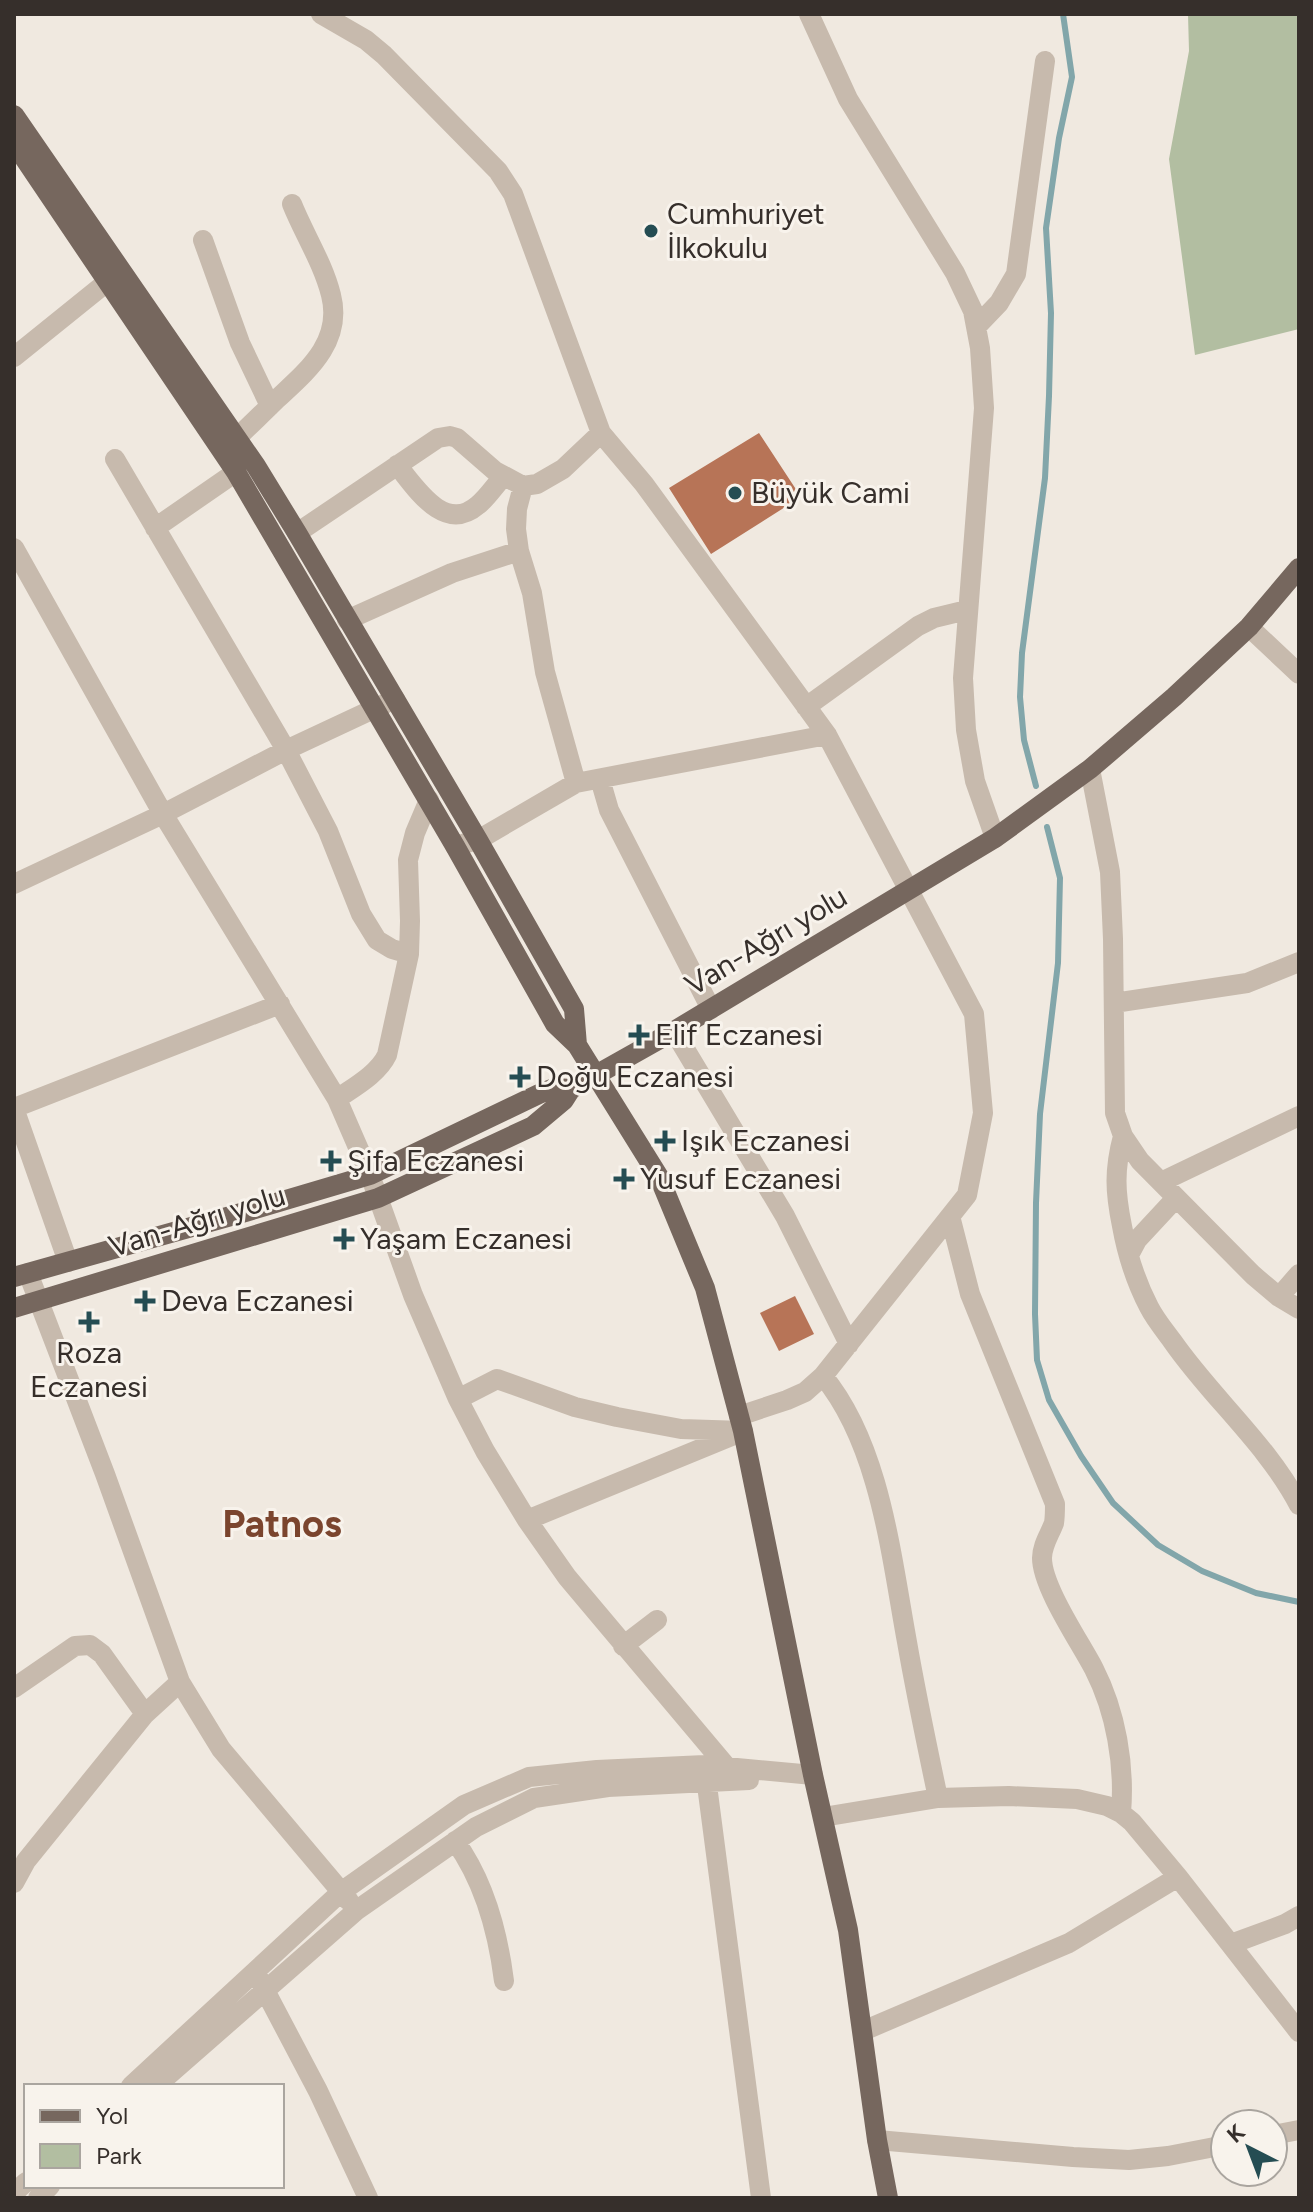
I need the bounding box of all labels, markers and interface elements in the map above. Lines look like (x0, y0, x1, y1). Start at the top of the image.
place label: Cumhuriyet İlkokulu (667, 195, 825, 266)
marker: Cumhuriyet İlkokulu (642, 222, 660, 240)
place label: Büyük Cami (751, 474, 910, 511)
marker: Büyük Cami (726, 484, 744, 502)
street label: Van-Ağrı yolu (678, 878, 854, 1003)
place label: Elif Eczanesi (655, 1016, 823, 1053)
marker: Elif Eczanesi (630, 1026, 648, 1044)
place label: Doğu Eczanesi (536, 1058, 734, 1095)
marker: Doğu Eczanesi (511, 1068, 529, 1086)
place label: Işık Eczanesi (681, 1122, 850, 1159)
marker: Işık Eczanesi (656, 1132, 674, 1150)
place label: Şifa Eczanesi (347, 1142, 524, 1179)
marker: Şifa Eczanesi (322, 1152, 340, 1170)
place label: Yusuf Eczanesi (640, 1160, 841, 1197)
marker: Yusuf Eczanesi (615, 1170, 633, 1188)
street label: Van-Ağrı yolu (104, 1176, 290, 1265)
place label: Yaşam Eczanesi (360, 1220, 572, 1257)
marker: Yaşam Eczanesi (335, 1230, 353, 1248)
place label: Deva Eczanesi (161, 1282, 354, 1319)
marker: Deva Eczanesi (136, 1292, 154, 1310)
marker: Roza Eczanesi (80, 1313, 98, 1331)
place label: Roza Eczanesi (30, 1334, 148, 1405)
district label: Patnos (222, 1501, 342, 1547)
legend (24, 2084, 284, 2188)
text: Yol (96, 2101, 128, 2130)
north arrow (1209, 2108, 1289, 2188)
text: K (1221, 2118, 1251, 2148)
text: Park (96, 2141, 142, 2170)

